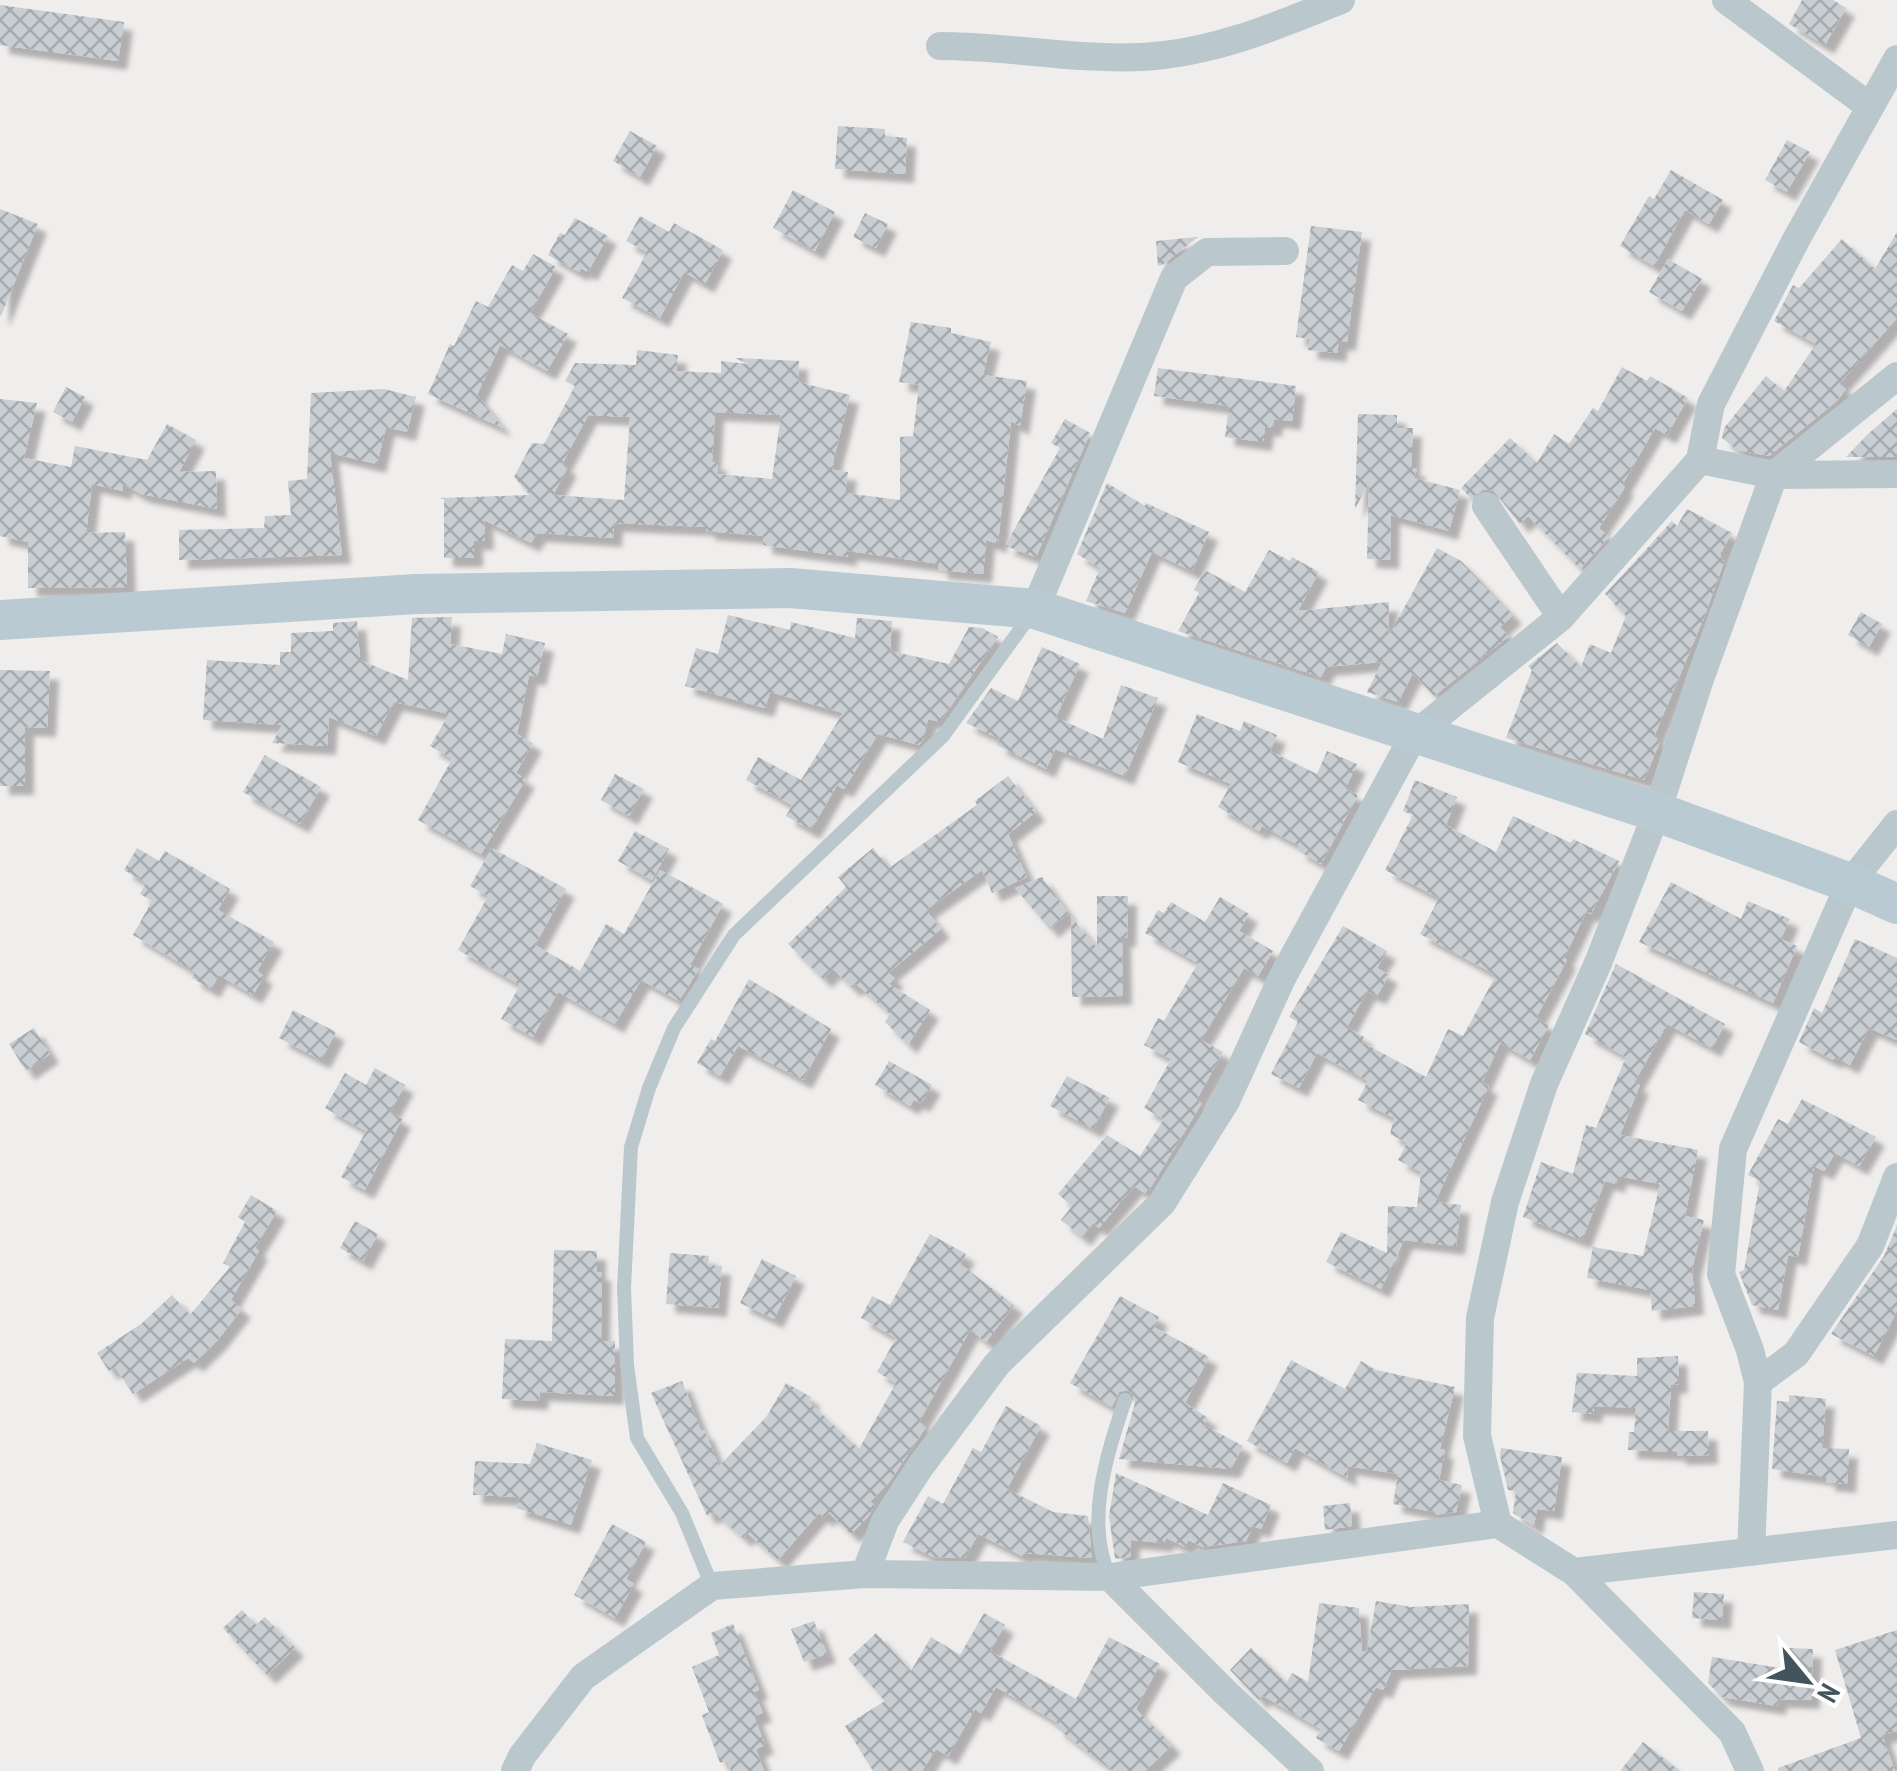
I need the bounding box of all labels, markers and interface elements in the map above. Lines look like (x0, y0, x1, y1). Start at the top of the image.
north arrow (1757, 1631, 1857, 1731)
text: N (1809, 1678, 1849, 1709)

